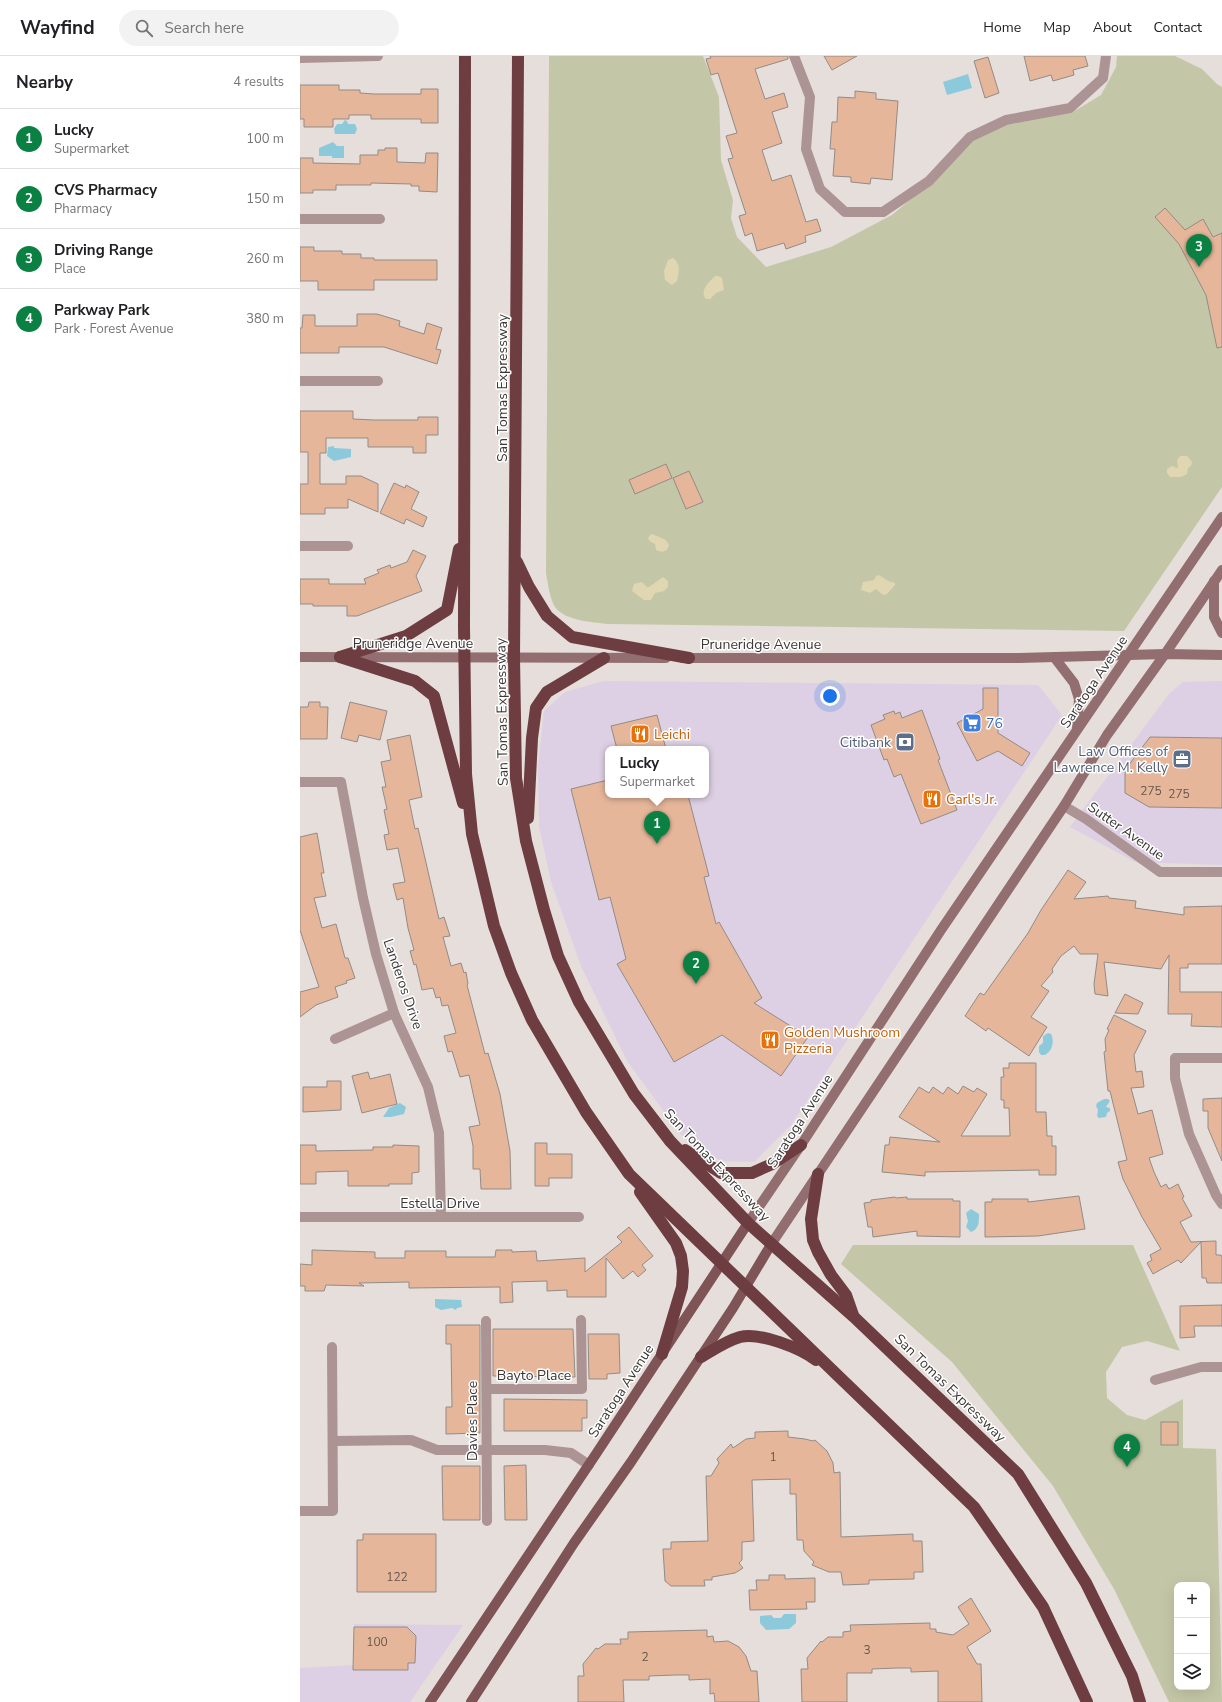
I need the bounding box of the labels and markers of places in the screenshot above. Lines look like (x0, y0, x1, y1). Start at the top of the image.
pin: 3 (1186, 234, 1212, 267)
supermarket icon: 76 (961, 712, 983, 734)
place label: 76 (986, 714, 1003, 733)
restaurant icon: Leichi (629, 723, 651, 745)
place label: Leichi (654, 725, 690, 744)
bank icon: Citibank (894, 731, 916, 753)
place label: Citibank (840, 733, 892, 752)
place label: Law Offices of Lawrence M. Kelly (1053, 742, 1169, 777)
office icon: Law Offices of Lawrence M. Kelly (1171, 748, 1193, 770)
restaurant icon: Carl's Jr. (921, 788, 943, 810)
place label: Carl's Jr. (946, 790, 997, 809)
pin: 1 (644, 811, 670, 844)
pin: 2 (683, 951, 709, 984)
place label: Golden Mushroom Pizzeria (784, 1023, 900, 1058)
restaurant icon: Golden Mushroom Pizzeria (759, 1029, 781, 1051)
pin: 4 (1114, 1434, 1140, 1467)

